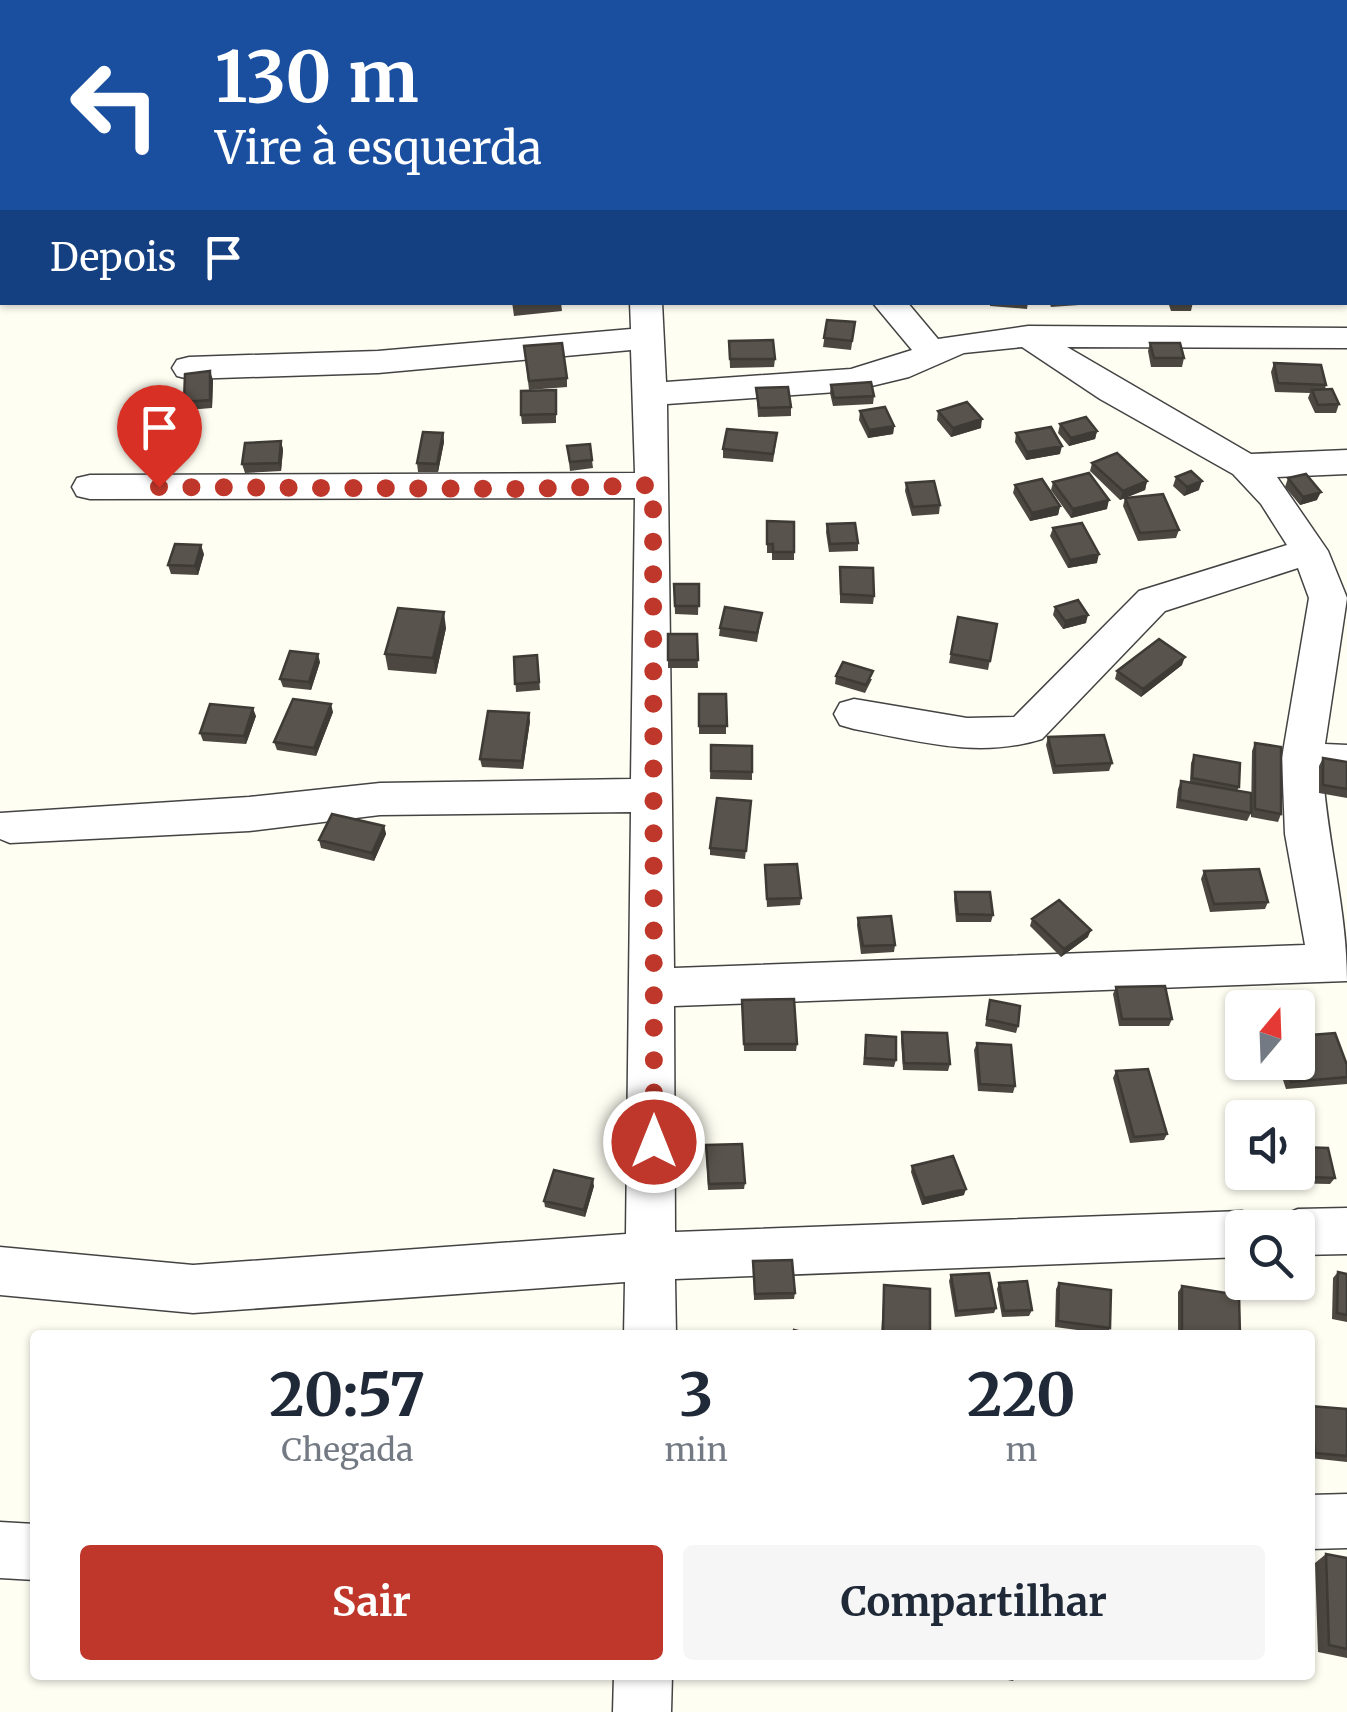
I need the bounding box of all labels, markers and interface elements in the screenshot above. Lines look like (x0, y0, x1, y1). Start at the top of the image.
text: 130 m (215, 33, 419, 121)
icon: left (50, 40, 180, 170)
text: Vire à esquerda (215, 120, 542, 176)
icon: arrive (196, 230, 251, 285)
text: Depois (50, 234, 176, 281)
pin (117, 385, 202, 488)
icon: arrive (132, 400, 187, 455)
north arrow (1225, 990, 1315, 1080)
map controls (1225, 990, 1315, 1300)
position arrow (602, 1090, 706, 1194)
button: sound (1225, 1100, 1315, 1190)
button: search (1225, 1210, 1315, 1300)
text: 20:57 (269, 1357, 425, 1432)
text: 3 (679, 1357, 713, 1432)
text: 220 (967, 1357, 1076, 1432)
text: Chegada (281, 1430, 413, 1470)
text: min (665, 1430, 728, 1470)
text: m (1006, 1430, 1037, 1470)
button: Sair (80, 1545, 663, 1660)
button: Compartilhar (683, 1545, 1265, 1660)

